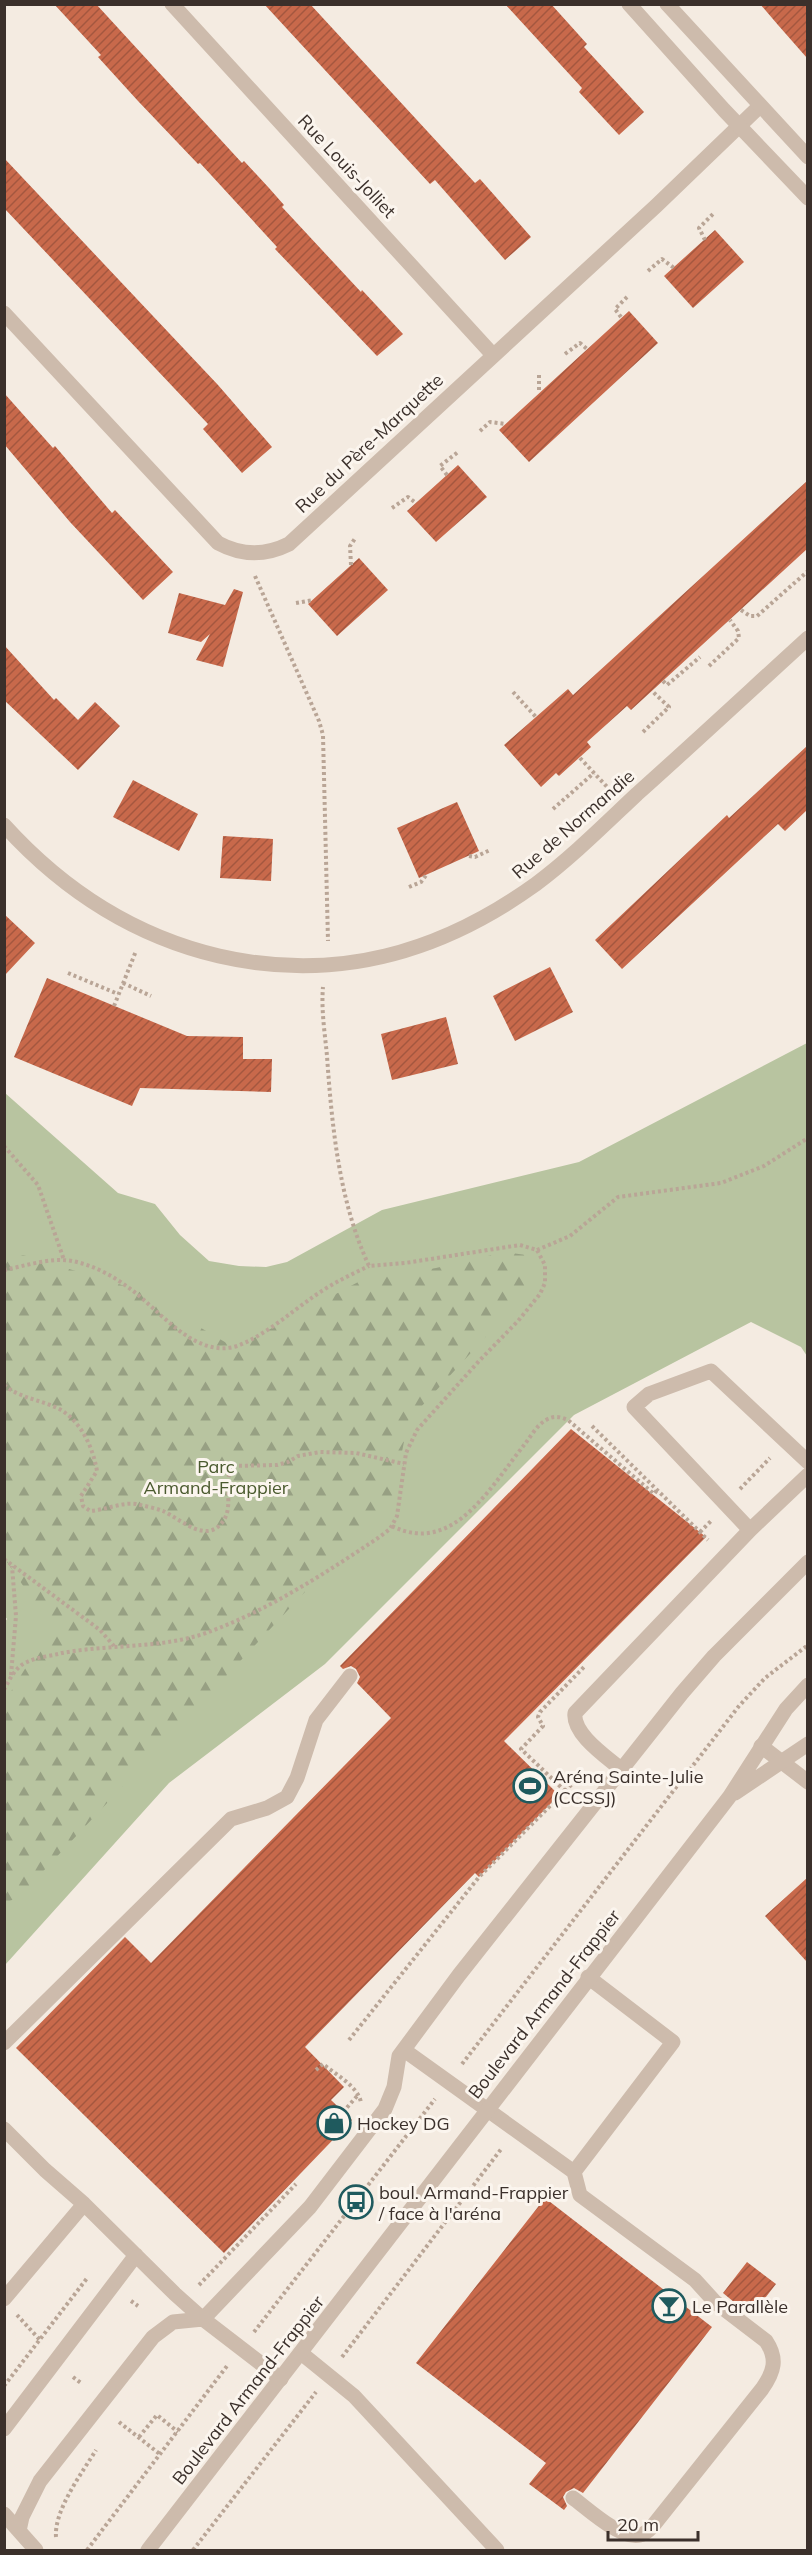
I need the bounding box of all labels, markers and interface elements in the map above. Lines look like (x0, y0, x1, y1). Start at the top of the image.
street label: Rue Louis-Jolliet (293, 109, 401, 223)
street label: Rue du Père-Marquette (290, 368, 448, 518)
street label: Rue de Normandie (507, 765, 639, 883)
park label: Parc Armand-Frappier (144, 1455, 289, 1499)
place label: Aréna Sainte-Julie (CCSSJ) (553, 1765, 703, 1809)
sports icon: Aréna Sainte-Julie (CCSSJ) (512, 1768, 548, 1804)
street label: Boulevard Armand-Frappier (463, 1904, 625, 2103)
shop icon: Hockey DG (316, 2105, 352, 2141)
place label: Hockey DG (357, 2112, 450, 2135)
place label: boul. Armand-Frappier / face à l'aréna (378, 2181, 569, 2225)
bus stop icon: boul. Armand-Frappier / face à l'aréna (338, 2184, 374, 2220)
bar icon: Le Parallèle (651, 2288, 687, 2324)
street label: Boulevard Armand-Frappier (167, 2290, 329, 2489)
place label: Le Parallèle (692, 2295, 788, 2318)
scale bar (608, 2504, 698, 2542)
text: 20 m (617, 2513, 659, 2536)

